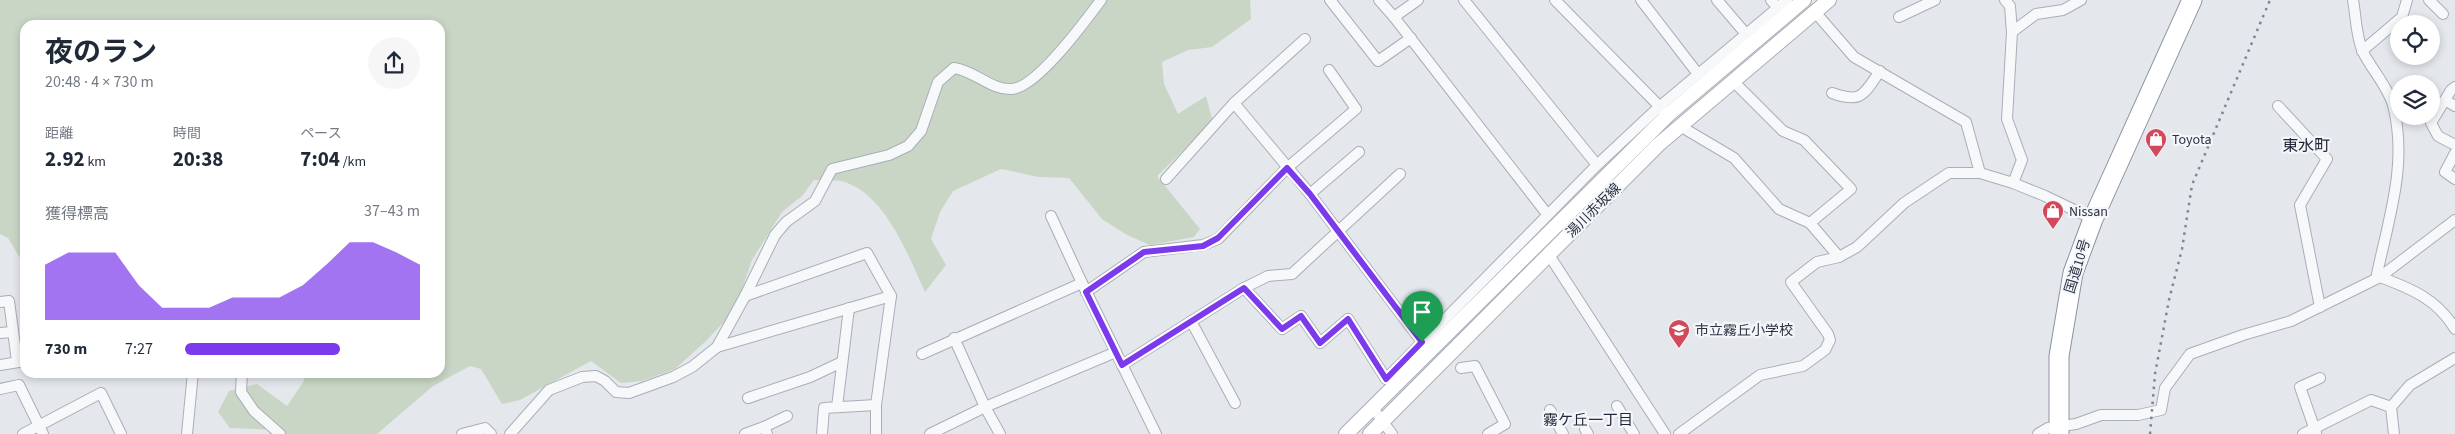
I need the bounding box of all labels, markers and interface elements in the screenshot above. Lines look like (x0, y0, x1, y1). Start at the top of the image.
map controls (2390, 15, 2440, 125)
button: locate (2390, 15, 2440, 65)
text: 夜のラン (45, 32, 157, 72)
button: share (368, 37, 420, 89)
text: 20:48 · 4 × 730 m (45, 71, 154, 93)
button: layers (2390, 75, 2440, 125)
text: 距離 (45, 124, 73, 144)
text: 時間 (173, 124, 201, 144)
text: ペース (300, 124, 342, 144)
shop icon: Toyota (2144, 127, 2168, 158)
place label: Toyota (2172, 130, 2211, 150)
district label: 東水町 (2282, 135, 2330, 157)
text: 2.92 (45, 144, 85, 174)
text: 20:38 (173, 144, 223, 174)
text: 7:04 (300, 144, 340, 174)
text: km (85, 152, 106, 172)
text: /km (340, 152, 366, 172)
street label: 湯川赤坂線 (1562, 179, 1626, 243)
shop icon: Nissan (2041, 199, 2065, 230)
text: 37–43 m (364, 200, 420, 222)
place label: Nissan (2069, 202, 2108, 222)
text: 獲得標高 (45, 203, 109, 225)
street label: 国道10号 (2060, 237, 2096, 296)
pin (1401, 291, 1443, 342)
icon: arrive (1408, 298, 1436, 326)
school or university icon: 市立霧丘小学校 (1667, 318, 1691, 349)
place label: 市立霧丘小学校 (1695, 321, 1793, 341)
text: 730 m (45, 338, 87, 360)
text: 7:27 (125, 338, 153, 360)
district label: 霧ケ丘一丁目 (1543, 410, 1633, 431)

